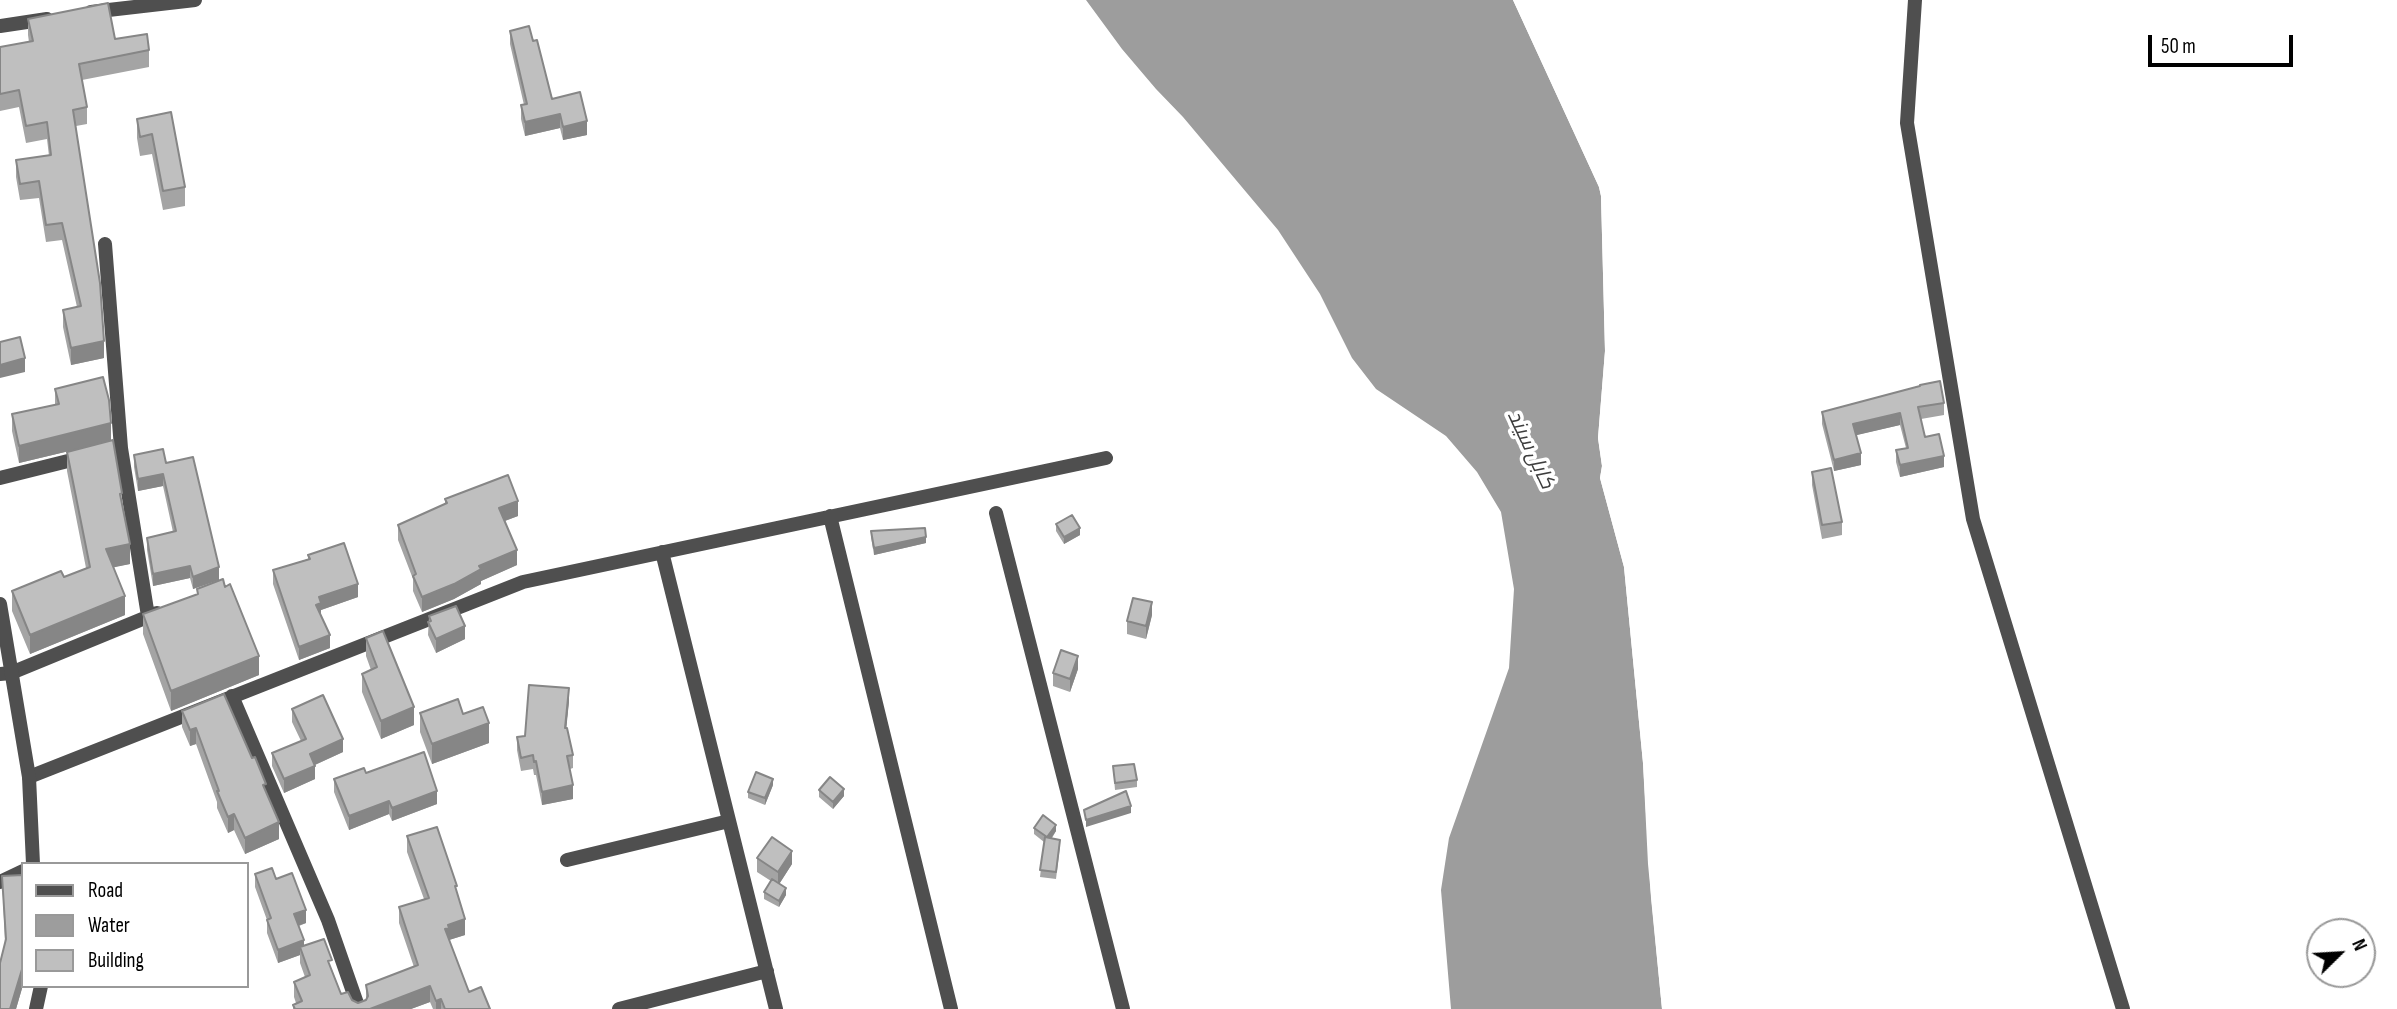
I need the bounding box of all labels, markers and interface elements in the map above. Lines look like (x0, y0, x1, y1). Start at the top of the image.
scale bar (2152, 21, 2297, 65)
text: 50 m (2161, 34, 2196, 59)
water label: کابل سيند (1501, 407, 1559, 493)
legend (21, 862, 248, 988)
text: Road (88, 878, 123, 903)
text: Water (88, 913, 130, 938)
north arrow (2306, 918, 2376, 988)
text: N (2346, 936, 2371, 954)
text: Building (88, 948, 144, 973)

